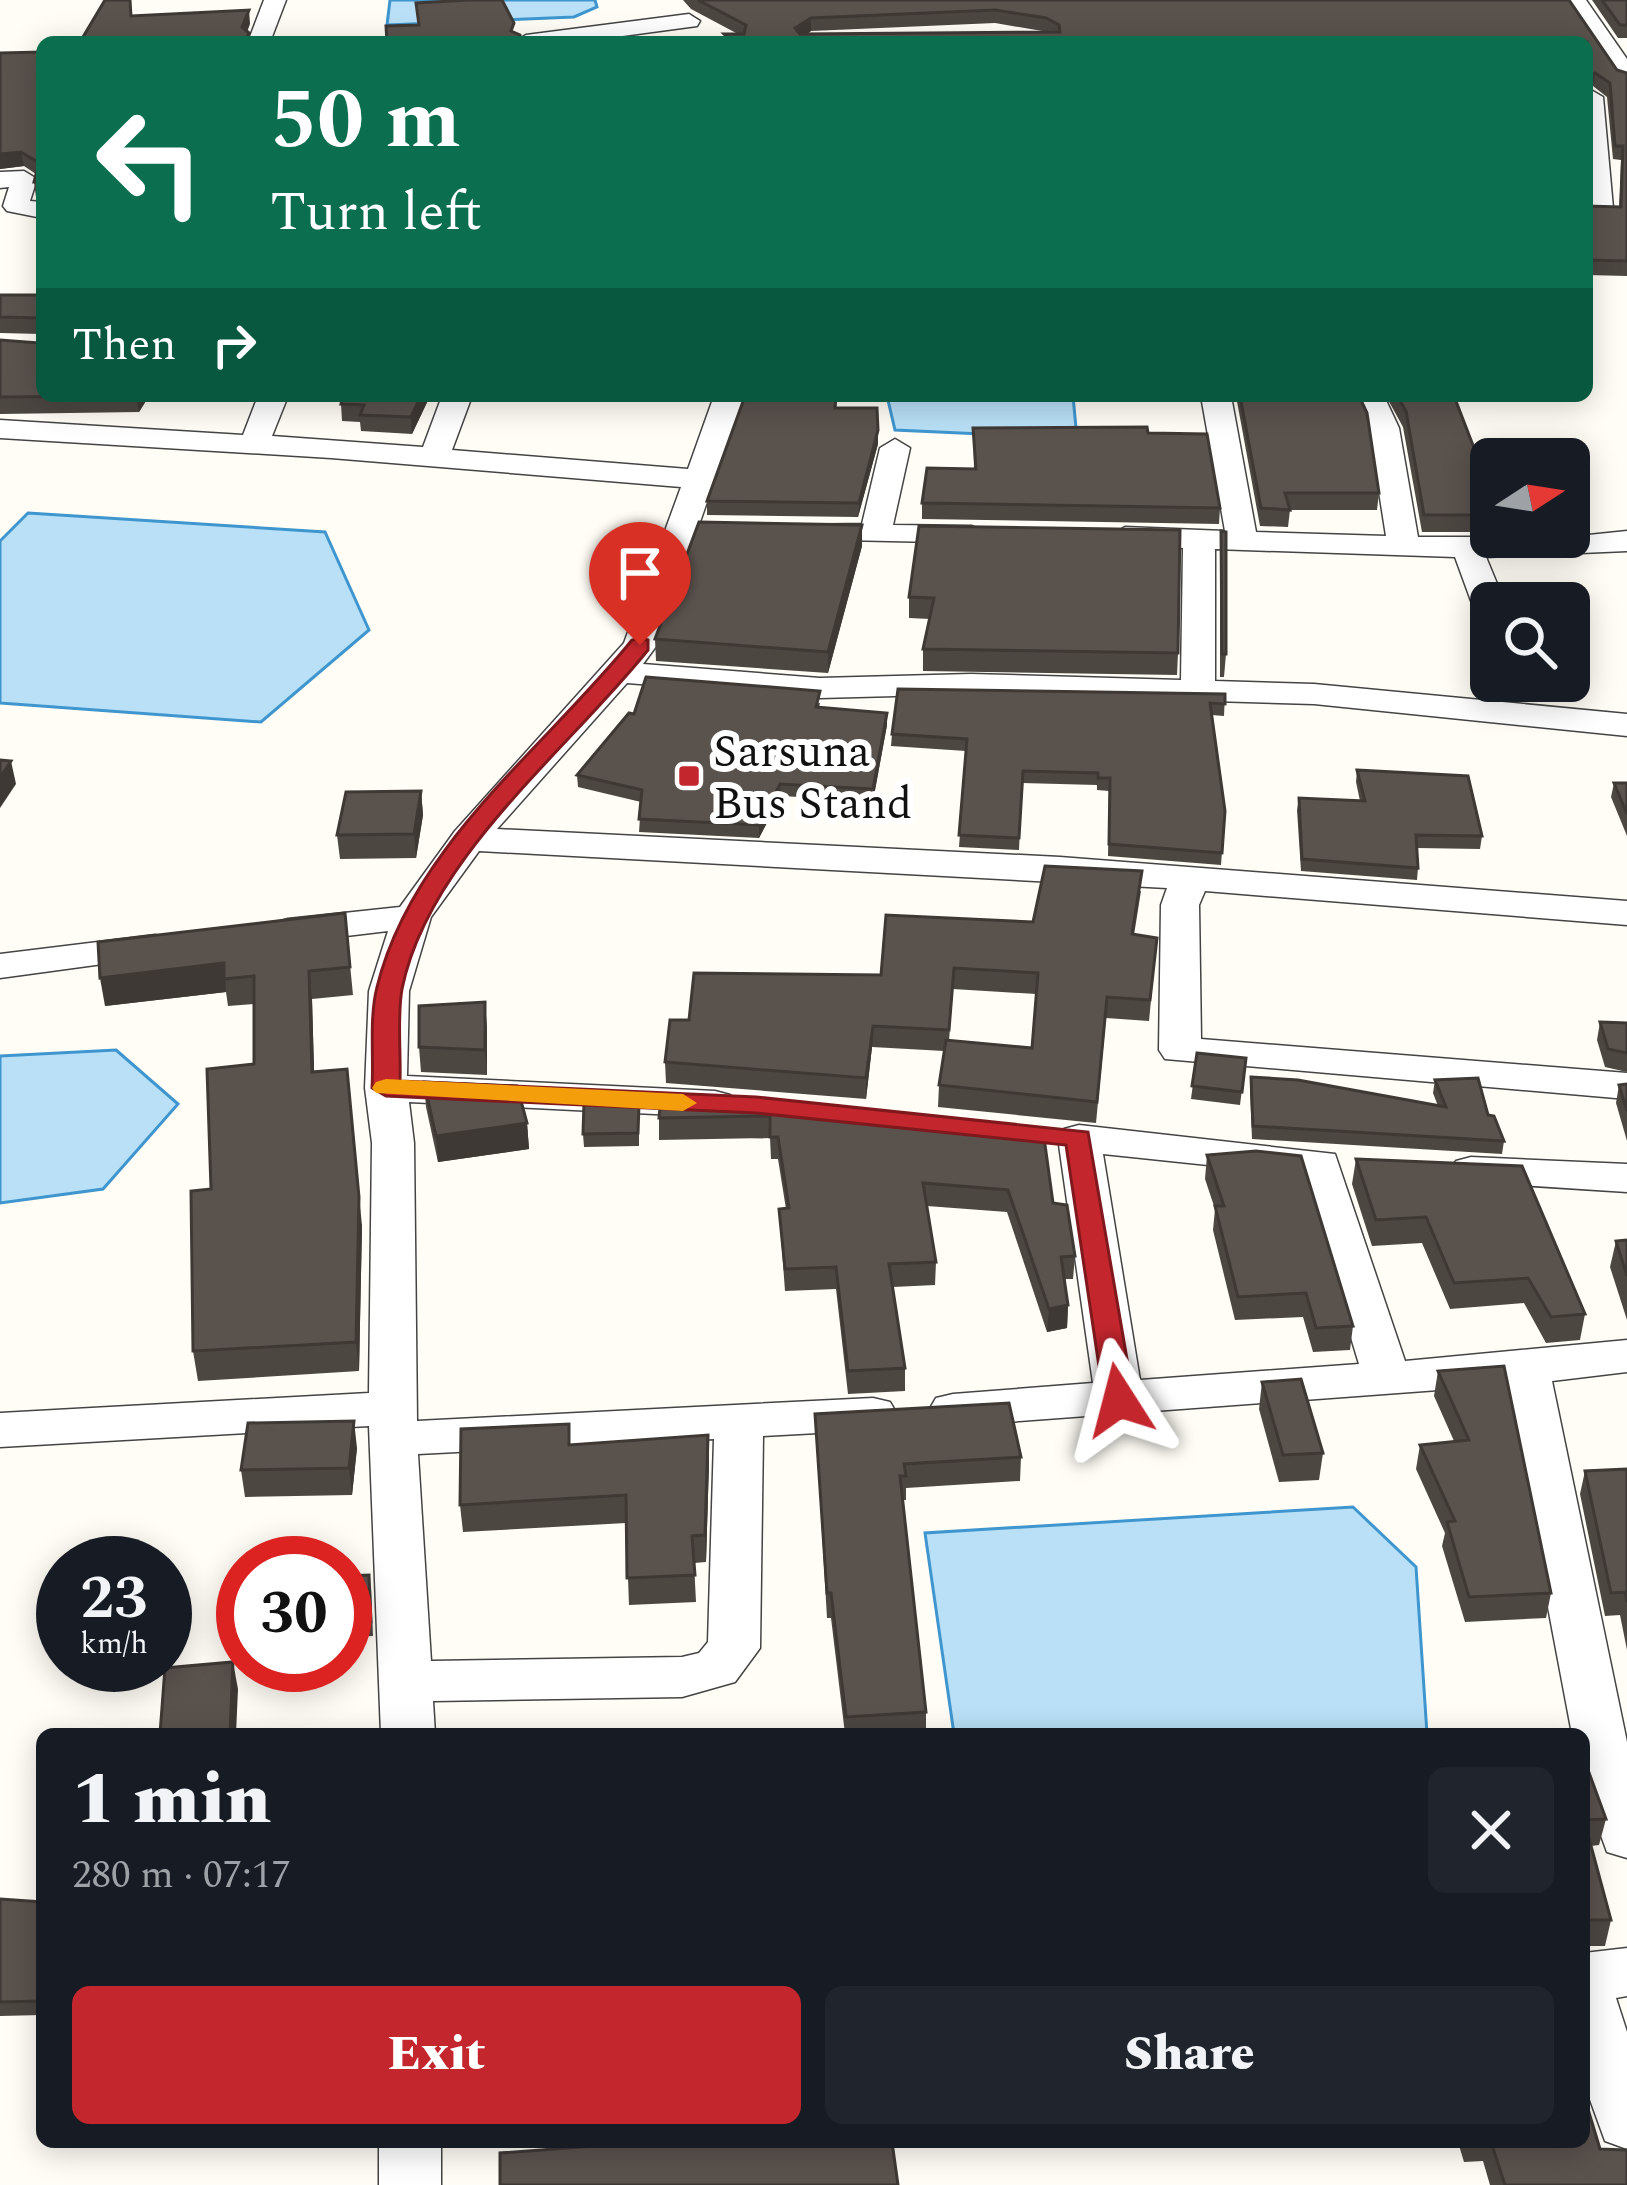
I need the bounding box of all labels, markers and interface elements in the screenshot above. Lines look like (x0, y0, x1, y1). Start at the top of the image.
text: 50 m (270, 57, 461, 185)
icon: left (72, 84, 228, 240)
text: Turn left (270, 172, 482, 254)
text: Then (72, 311, 177, 380)
icon: right (201, 312, 267, 378)
north arrow (1470, 438, 1590, 558)
map controls (1470, 438, 1590, 702)
pin (589, 522, 691, 645)
icon: arrive (607, 540, 673, 606)
button: search (1470, 582, 1590, 702)
place label: Sarsuna Bus Stand (713, 718, 912, 839)
marker: Sarsuna Bus Stand (676, 763, 702, 789)
position arrow (1056, 1337, 1182, 1463)
speed limit sign: 30 (216, 1536, 372, 1692)
text: 23 (80, 1553, 148, 1645)
text: km/h (80, 1621, 148, 1667)
text: 1 min (72, 1746, 271, 1855)
button: close (1428, 1767, 1554, 1893)
text: 280 m · 07:17 (72, 1846, 291, 1905)
button: Exit (72, 1986, 801, 2124)
button: Share (825, 1986, 1554, 2124)

